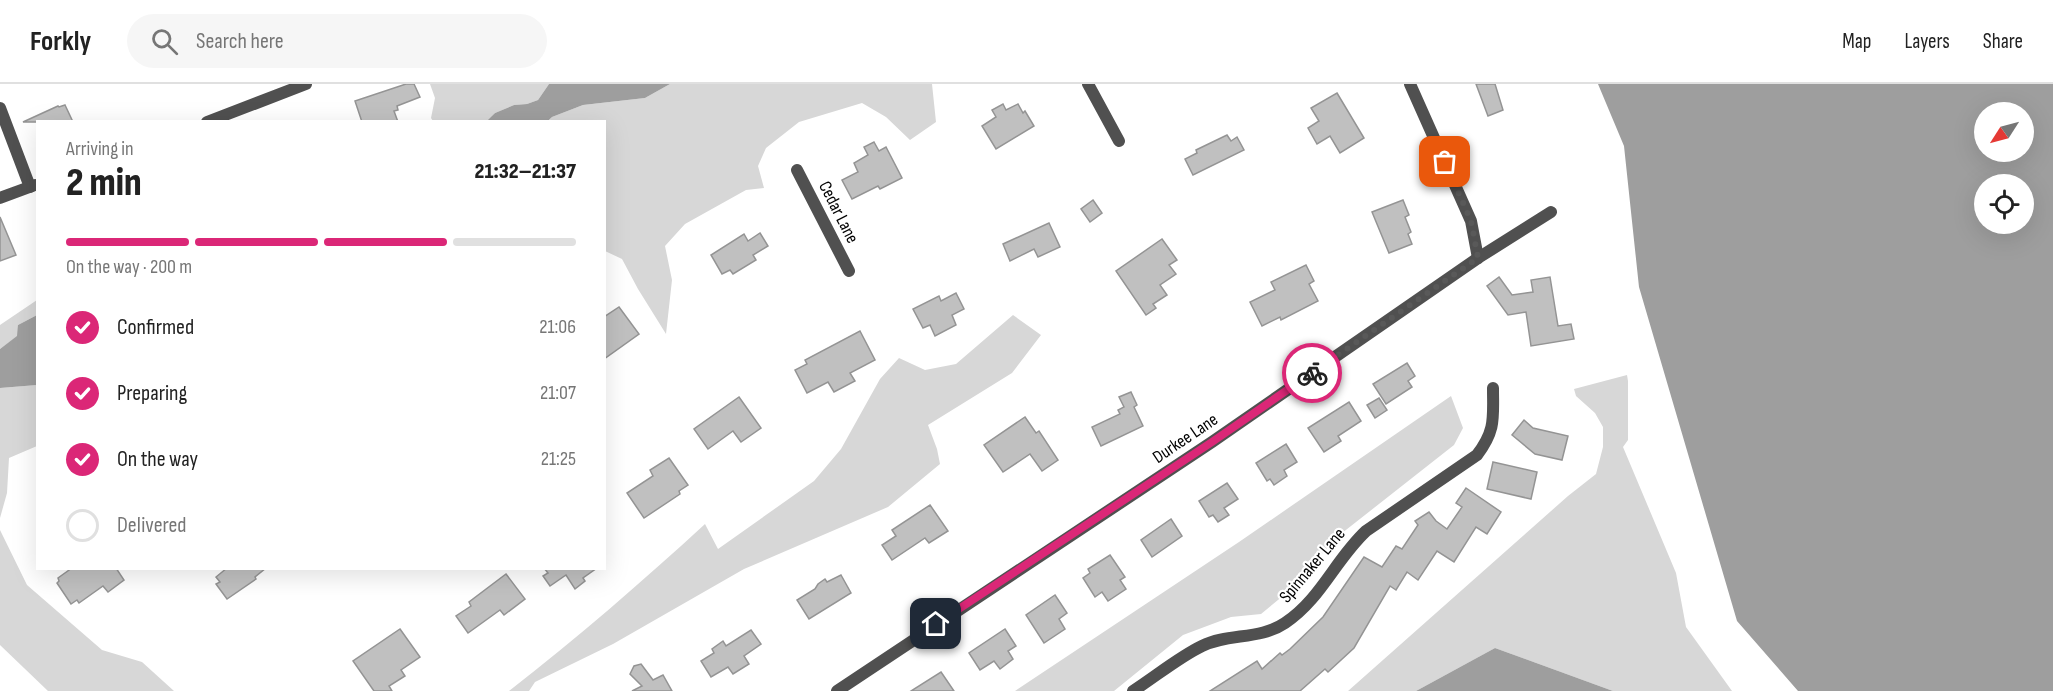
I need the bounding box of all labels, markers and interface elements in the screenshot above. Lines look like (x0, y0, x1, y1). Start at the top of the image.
search box (127, 14, 547, 68)
text: Forkly (30, 25, 91, 58)
icon: search (148, 25, 181, 58)
text: Search here (196, 28, 284, 55)
text: Map (1842, 29, 1871, 54)
text: Layers (1904, 29, 1950, 54)
text: Share (1983, 29, 2023, 54)
north arrow (1974, 102, 2034, 162)
map controls (1974, 102, 2034, 234)
pin (1419, 136, 1470, 187)
text: Arriving in (66, 137, 134, 161)
icon: bag (1428, 145, 1461, 178)
text: 21:32–21:37 (475, 158, 576, 185)
text: 2 min (66, 160, 142, 207)
button: locate (1974, 174, 2034, 234)
street label: Cedar Lane (814, 178, 863, 247)
text: On the way · 200 m (66, 255, 192, 279)
icon: check (66, 311, 99, 344)
text: Confirmed (117, 314, 194, 341)
text: 21:06 (539, 315, 576, 339)
courier (1282, 343, 1342, 403)
icon: bike (1296, 357, 1329, 390)
icon: check (66, 377, 99, 410)
text: Preparing (117, 380, 187, 407)
text: 21:07 (540, 381, 576, 405)
street label: Durkee Lane (1149, 409, 1222, 468)
icon: check (66, 443, 99, 476)
text: On the way (117, 446, 198, 473)
text: 21:25 (541, 447, 576, 471)
text: Delivered (117, 512, 186, 539)
street label: Spinnaker Lane (1275, 524, 1350, 607)
pin (910, 598, 961, 649)
icon: home (919, 607, 952, 640)

